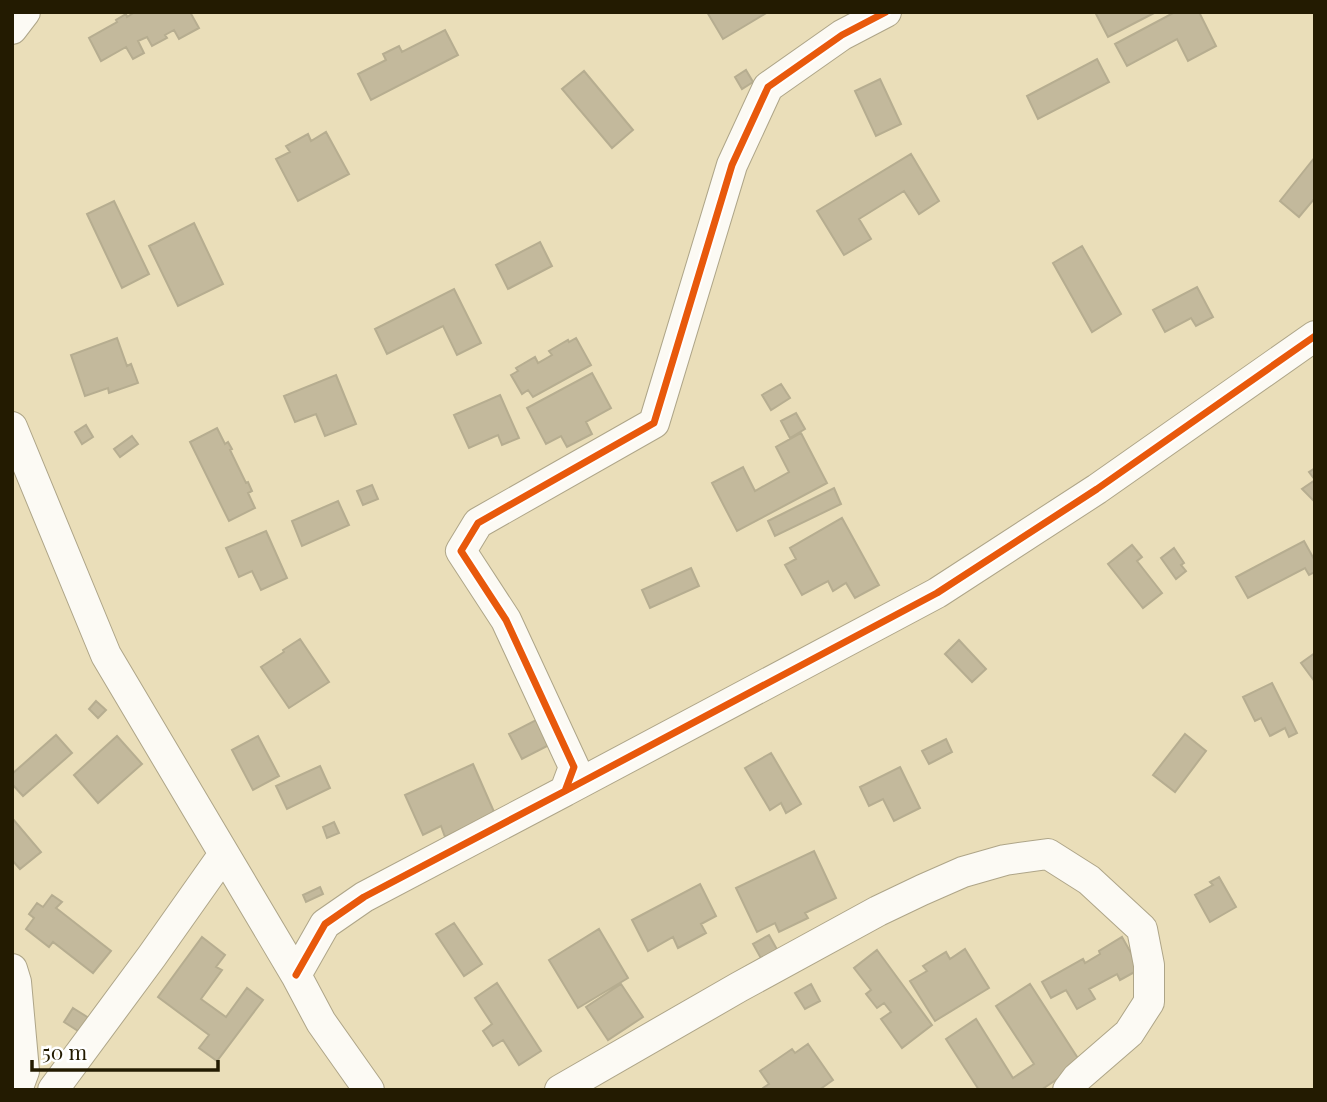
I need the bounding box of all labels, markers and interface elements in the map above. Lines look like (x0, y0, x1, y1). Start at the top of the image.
scale bar (32, 1028, 217, 1072)
text: 50 m (42, 1037, 88, 1065)

